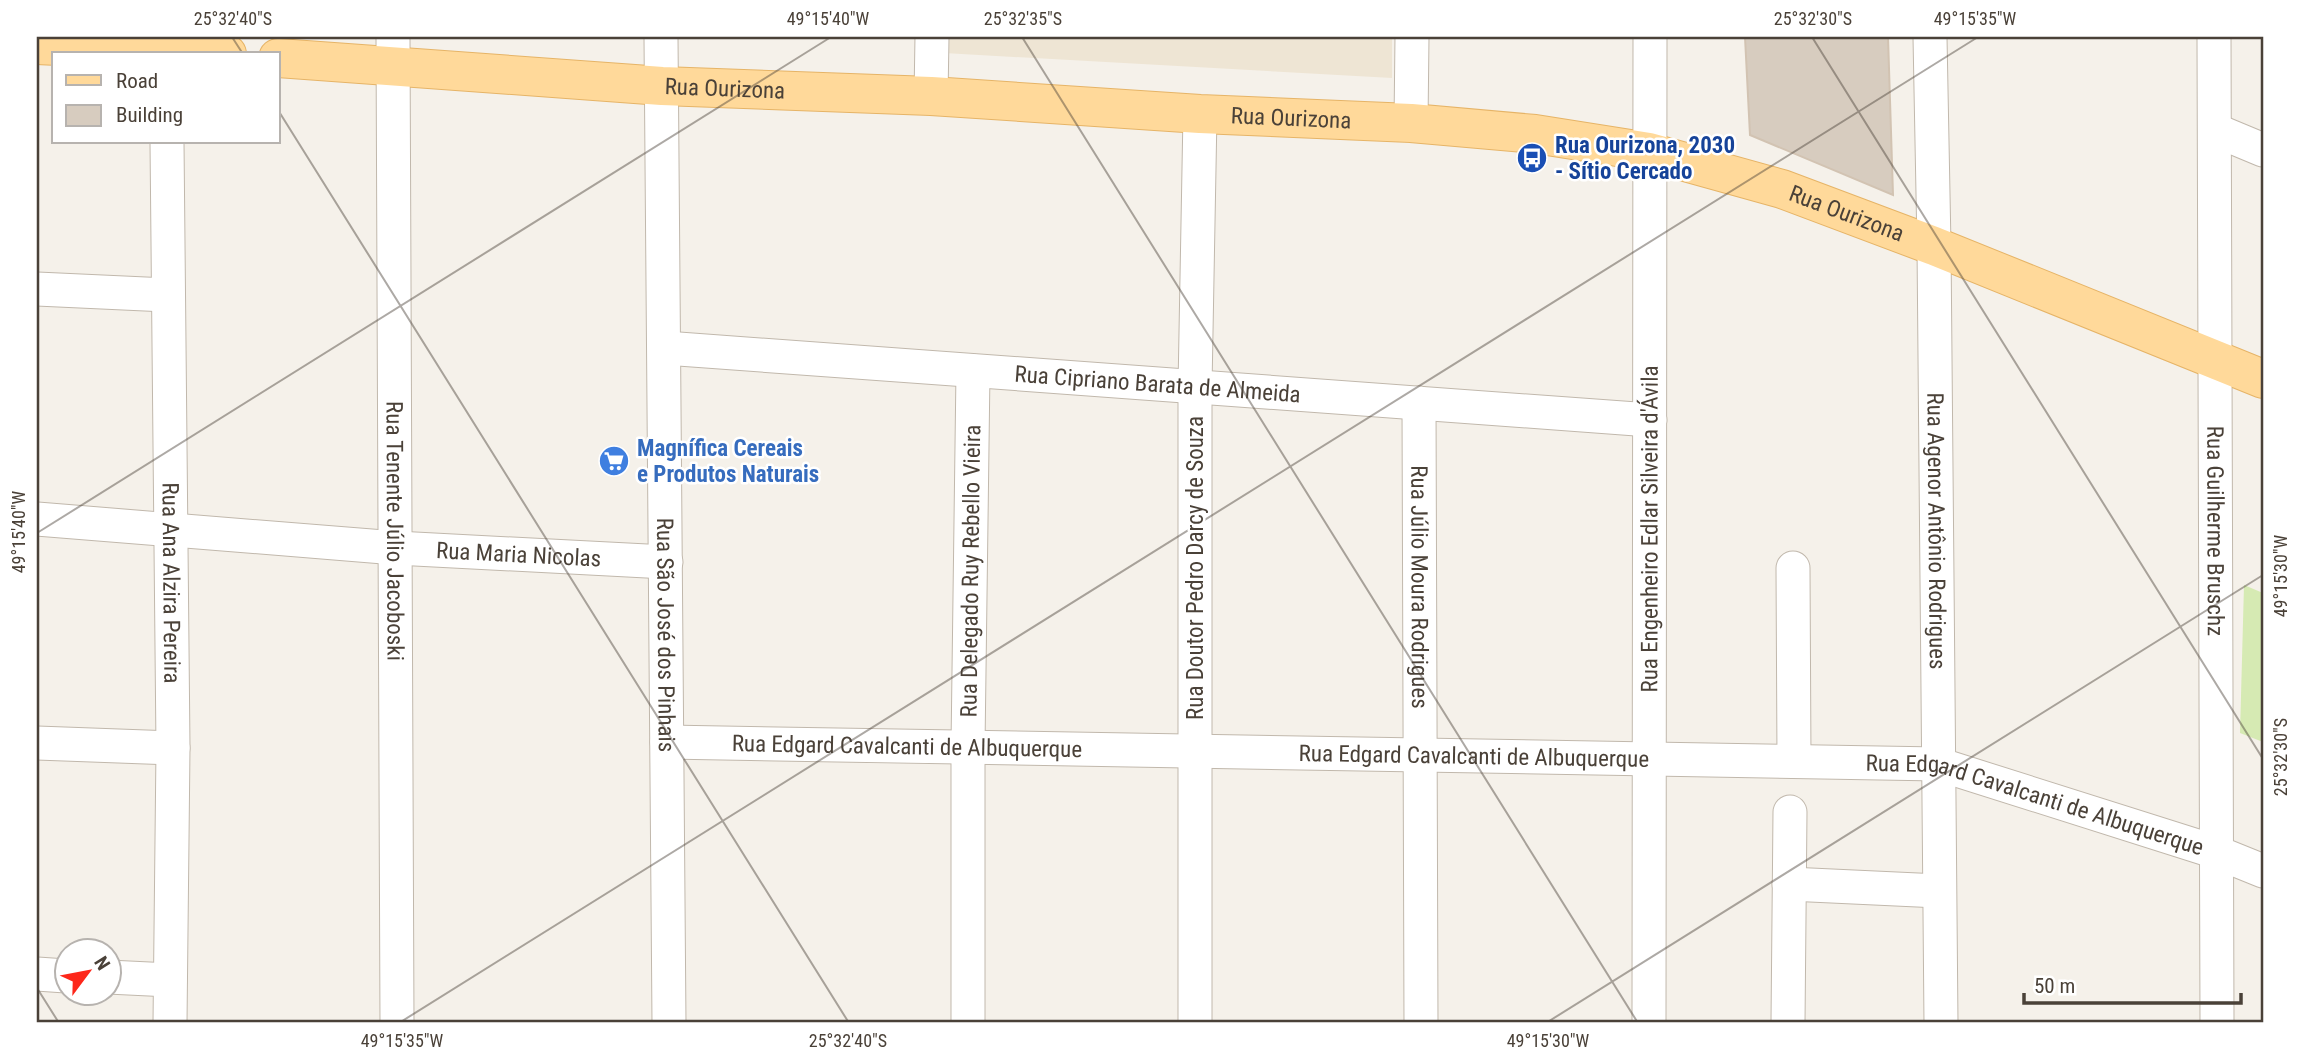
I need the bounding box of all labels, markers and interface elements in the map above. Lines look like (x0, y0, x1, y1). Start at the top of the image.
text: 25°32'40"S (194, 8, 272, 29)
text: 49°15'40"W (787, 8, 870, 29)
text: 25°32'35"S (984, 8, 1062, 29)
text: 25°32'30"S (1774, 8, 1852, 29)
text: 49°15'35"W (1934, 8, 2017, 29)
legend (52, 52, 280, 144)
text: Road (116, 69, 158, 93)
street label: Rua Ourizona (664, 73, 786, 104)
street label: Rua Ourizona (1230, 102, 1352, 134)
text: Building (116, 103, 183, 127)
place label: Rua Ourizona, 2030 - Sítio Cercado (1555, 132, 1735, 185)
bus stop icon: Rua Ourizona, 2030 - Sítio Cercado (1515, 141, 1549, 175)
street label: Rua Ourizona (1785, 179, 1908, 247)
street label: Rua Cipriano Barata de Almeida (1014, 360, 1302, 408)
street label: Rua Engenheiro Edlar Silveira d'Ávila (1635, 366, 1663, 692)
street label: Rua Agenor Antônio Rodrigues (1922, 392, 1951, 670)
street label: Rua Tenente Júlio Jacoboski (381, 401, 409, 661)
street label: Rua Doutor Pedro Darcy de Souza (1182, 416, 1209, 720)
street label: Rua Delegado Ruy Rebello Vieira (955, 424, 986, 718)
street label: Rua Guilherme Bruschz (2202, 426, 2229, 636)
place label: Magnífica Cereais e Produtos Naturais (637, 435, 819, 488)
supermarket icon: Magnífica Cereais e Produtos Naturais (597, 444, 631, 478)
street label: Rua Júlio Moura Rodrigues (1406, 465, 1433, 709)
street label: Rua Ana Alzira Pereira (157, 482, 186, 684)
text: 49°15'40"W (8, 490, 29, 573)
street label: Rua São José dos Pinhais (651, 518, 680, 752)
text: 49°15'30"W (2270, 534, 2291, 617)
street label: Rua Maria Nicolas (435, 537, 602, 572)
text: 25°32'30"S (2270, 718, 2291, 796)
street label: Rua Edgard Cavalcanti de Albuquerque (732, 730, 1082, 763)
street label: Rua Edgard Cavalcanti de Albuquerque (1298, 739, 1649, 772)
street label: Rua Edgard Cavalcanti de Albuquerque (1865, 749, 2207, 861)
north arrow (52, 937, 122, 1007)
text: N (89, 952, 115, 974)
scale bar (2024, 962, 2240, 1006)
text: 50 m (2034, 974, 2075, 998)
text: 49°15'35"W (361, 1030, 444, 1051)
text: 25°32'40"S (809, 1030, 887, 1051)
text: 49°15'30"W (1507, 1030, 1590, 1051)

